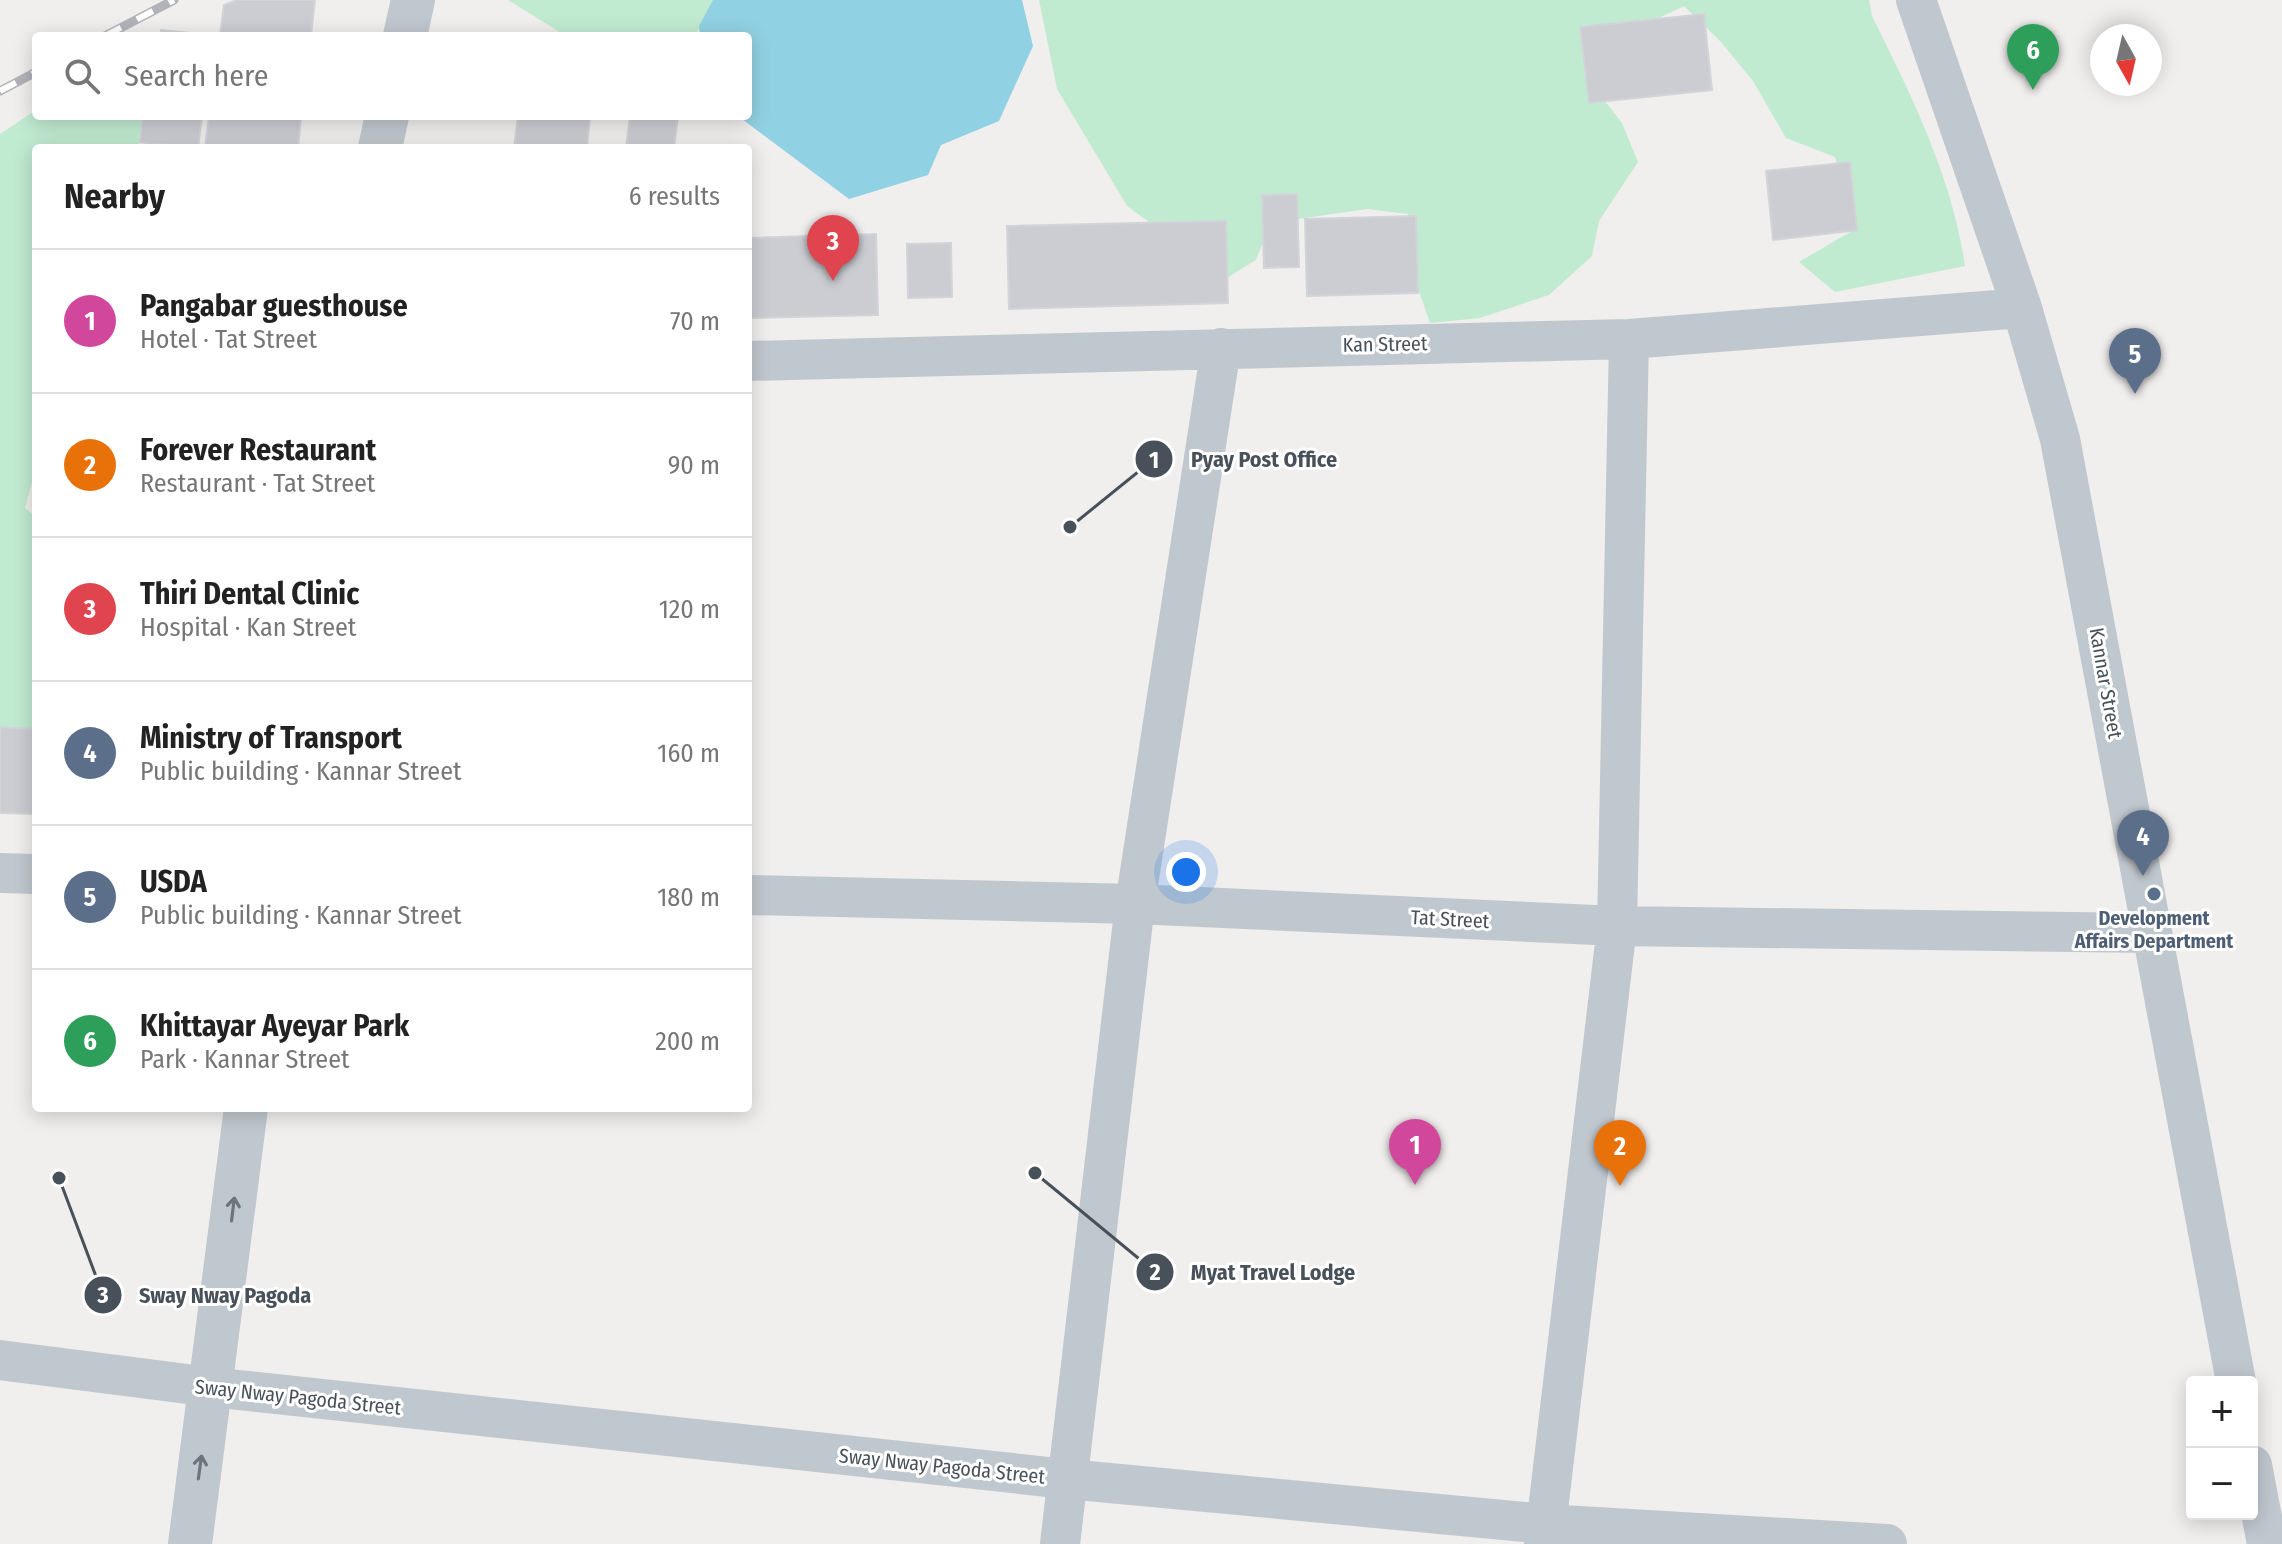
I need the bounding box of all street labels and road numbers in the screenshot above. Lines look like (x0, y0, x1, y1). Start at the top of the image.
street label: Kan Street (1342, 331, 1428, 357)
street label: Kannar Street (2084, 626, 2128, 741)
street label: Tat Street (1410, 905, 1490, 933)
street label: Sway Nway Pagoda Street (194, 1374, 403, 1420)
street label: Sway Nway Pagoda Street (838, 1443, 1047, 1489)

